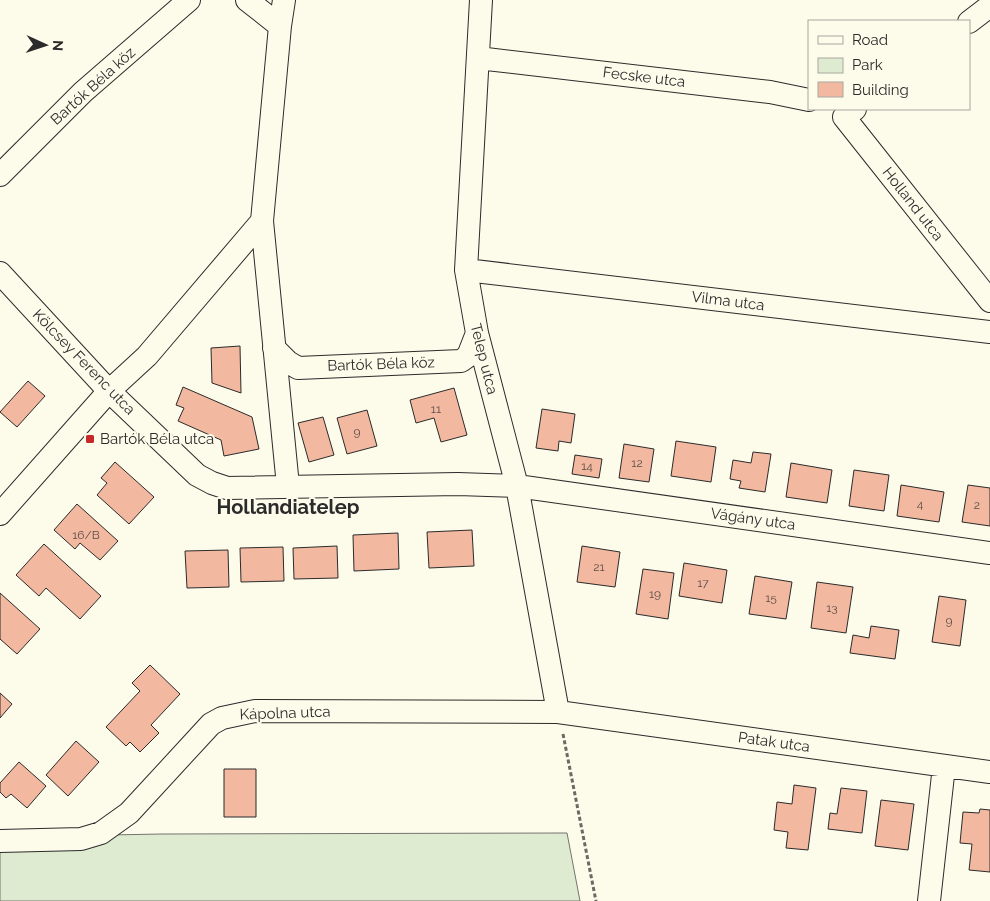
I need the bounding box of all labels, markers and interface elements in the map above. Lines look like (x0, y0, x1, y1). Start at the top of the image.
north arrow (20, 20, 70, 70)
legend (808, 20, 970, 110)
text: Road (852, 31, 888, 49)
text: N (50, 40, 66, 51)
street label: Bartók Béla köz (47, 43, 139, 129)
text: Park (852, 56, 883, 74)
street label: Fecske utca (602, 63, 686, 91)
text: Building (852, 81, 909, 99)
street label: Holland utca (879, 164, 947, 244)
street label: Vilma utca (690, 288, 766, 314)
street label: Kölcsey Ferenc utca (29, 305, 139, 419)
street label: Telep utca (467, 322, 501, 396)
street label: Bartók Béla köz (327, 353, 435, 375)
house number: 11 (431, 402, 441, 416)
house number: 9 (353, 425, 361, 439)
place label: Bartók Béla utca (100, 430, 214, 448)
marker: Bartók Béla utca (84, 433, 96, 445)
house number: 12 (631, 456, 643, 470)
house number: 14 (581, 459, 593, 473)
district label: Hollandiatelep (217, 495, 360, 519)
house number: 4 (917, 497, 924, 511)
house number: 2 (974, 498, 980, 512)
street label: Vágány utca (709, 504, 797, 534)
house number: 16/B (72, 528, 100, 542)
house number: 21 (593, 560, 605, 574)
house number: 17 (697, 576, 709, 590)
house number: 19 (649, 587, 661, 601)
house number: 15 (765, 591, 777, 605)
house number: 13 (826, 601, 838, 615)
house number: 9 (945, 614, 953, 628)
street label: Kápolna utca (239, 702, 331, 724)
street label: Patak utca (737, 728, 811, 756)

